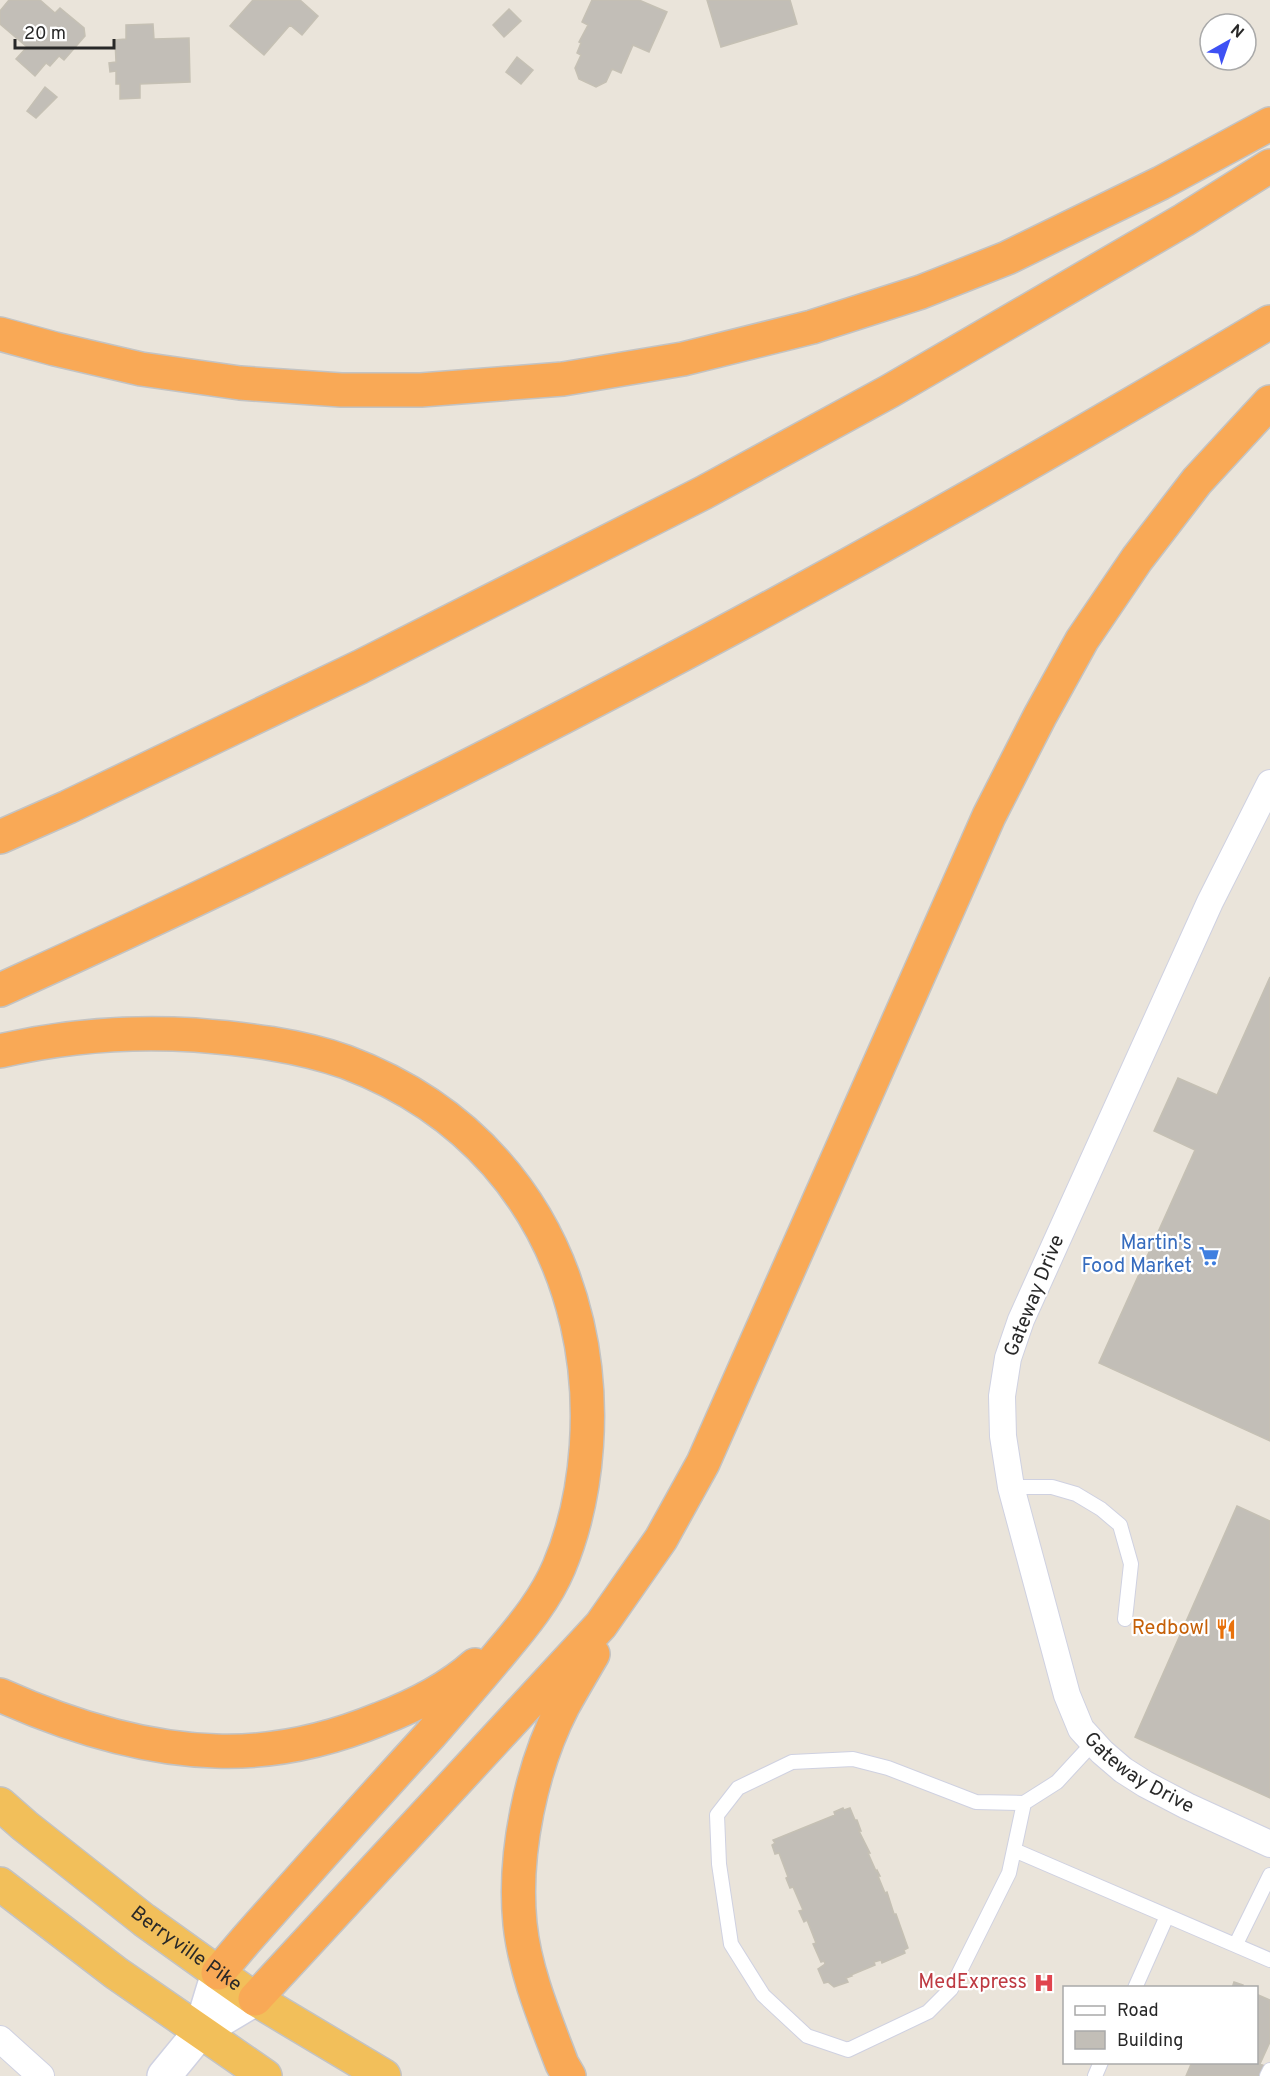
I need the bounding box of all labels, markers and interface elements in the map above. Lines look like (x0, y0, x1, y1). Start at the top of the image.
scale bar (15, 12, 114, 50)
north arrow (1198, 12, 1258, 72)
text: N (1226, 21, 1247, 43)
text: 20 m (24, 23, 66, 46)
street label: Gateway Drive (999, 1231, 1071, 1361)
place label: Martin's Food Market (1081, 1231, 1192, 1280)
supermarket icon: Martin's Food Market (1197, 1244, 1221, 1268)
place label: Redbowl (1132, 1616, 1209, 1642)
restaurant icon: Redbowl (1214, 1617, 1238, 1641)
street label: Gateway Drive (1077, 1727, 1198, 1820)
street label: Berryville Pike (125, 1901, 246, 1998)
place label: MedExpress (918, 1970, 1027, 1996)
hospital icon: MedExpress (1032, 1971, 1056, 1995)
legend (1063, 1986, 1258, 2064)
text: Road (1117, 2000, 1159, 2023)
text: Building (1117, 2030, 1183, 2053)

